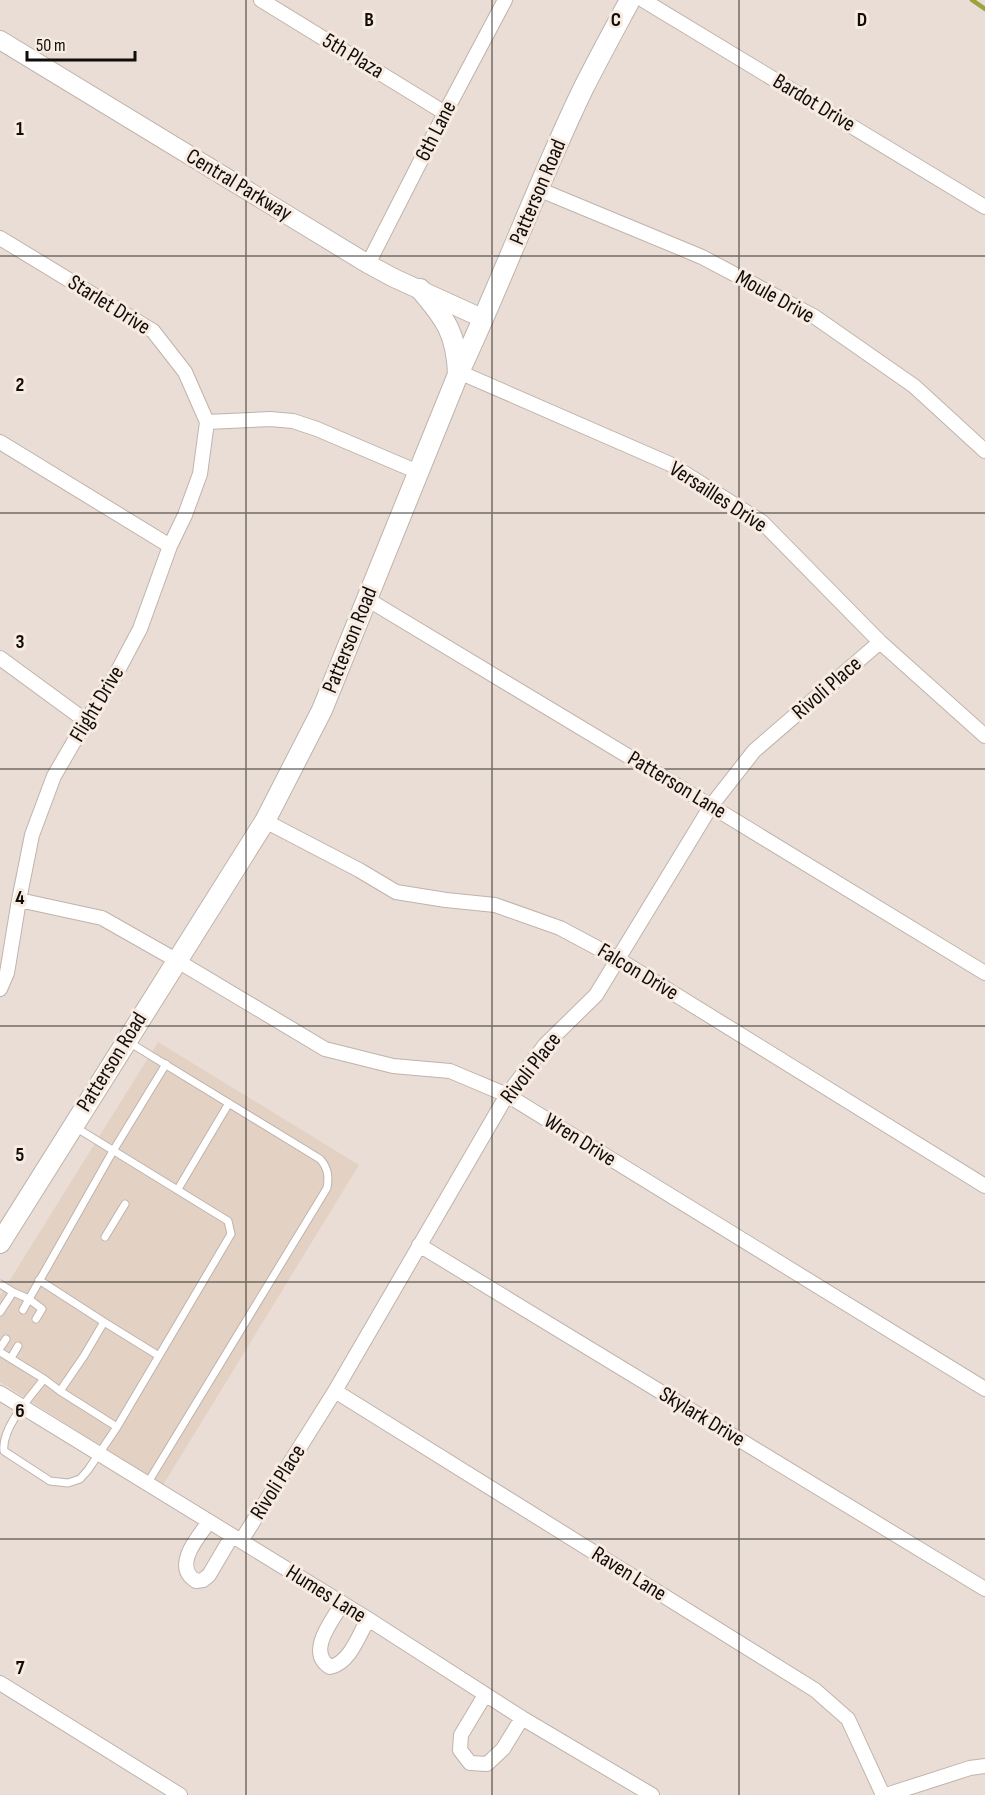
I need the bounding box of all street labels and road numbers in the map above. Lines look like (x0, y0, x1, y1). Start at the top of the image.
street label: 5th Plaza (317, 27, 389, 85)
street label: Bardot Drive (768, 68, 860, 138)
street label: 6th Lane (409, 96, 463, 166)
street label: Patterson Road (504, 135, 572, 249)
street label: Central Parkway (181, 143, 297, 227)
street label: Moule Drive (731, 264, 819, 330)
street label: Starlet Drive (63, 269, 155, 341)
street label: Versailles Drive (664, 455, 772, 539)
street label: Patterson Road (316, 583, 384, 697)
street label: Rivoli Place (787, 650, 867, 726)
street label: Flight Drive (64, 661, 130, 747)
street label: Patterson Lane (623, 745, 731, 825)
street label: Falcon Drive (593, 937, 683, 1007)
street label: Patterson Road (71, 1007, 153, 1117)
street label: Rivoli Place (495, 1027, 567, 1109)
street label: Wren Drive (539, 1107, 621, 1173)
street label: Skylark Drive (654, 1381, 750, 1453)
street label: Rivoli Place (244, 1440, 312, 1524)
street label: Raven Lane (587, 1541, 671, 1607)
street label: Humes Lane (281, 1559, 371, 1629)

